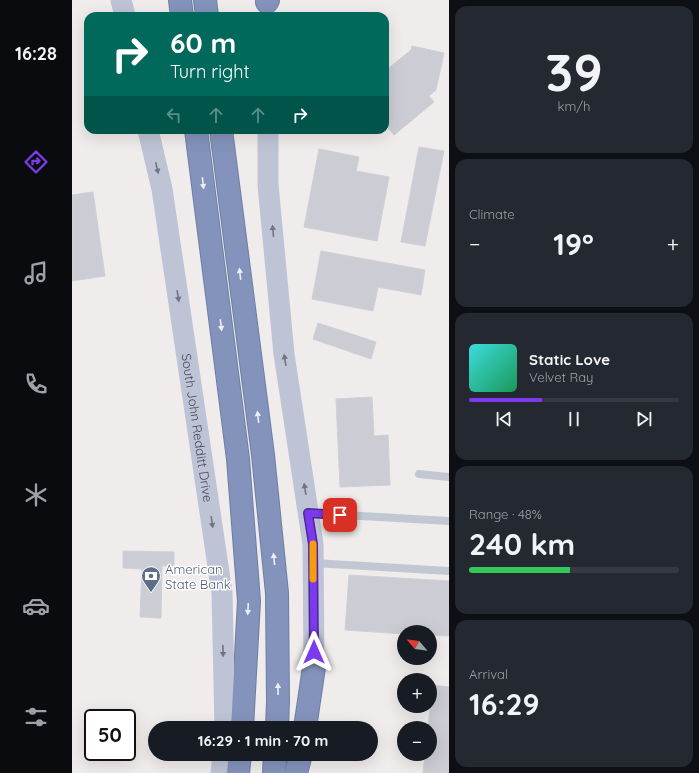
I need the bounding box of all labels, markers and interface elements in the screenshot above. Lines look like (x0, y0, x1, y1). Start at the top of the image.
text: 60 m (170, 25, 236, 60)
icon: right (104, 28, 156, 80)
text: 39 (545, 39, 603, 104)
text: 16:28 (15, 42, 57, 65)
text: Turn right (170, 60, 250, 83)
text: km/h (558, 98, 590, 114)
icon: left (163, 104, 185, 126)
icon: ahead (205, 104, 227, 126)
icon: ahead (247, 104, 269, 126)
icon: right (289, 104, 311, 126)
icon: directions (22, 148, 50, 176)
one-way arrow (155, 162, 161, 174)
one-way arrow (200, 177, 206, 189)
text: Climate (469, 206, 515, 222)
one-way arrow (269, 225, 276, 237)
text: 19° (553, 225, 594, 263)
text: − (469, 230, 480, 258)
text: + (667, 230, 679, 258)
icon: music (22, 259, 50, 287)
one-way arrow (237, 268, 243, 280)
one-way arrow (175, 290, 181, 302)
one-way arrow (218, 319, 224, 332)
text: Static Love (529, 350, 610, 369)
street label: South John Redditt Drive (179, 352, 216, 503)
one-way arrow (282, 354, 288, 367)
text: Velvet Ray (529, 369, 594, 385)
icon: phone (22, 370, 50, 398)
icon: previous (493, 408, 515, 430)
icon: pause (563, 408, 585, 430)
icon: next (633, 408, 655, 430)
one-way arrow (255, 411, 261, 423)
icon: climate (22, 481, 50, 509)
one-way arrow (302, 483, 308, 495)
pin (323, 498, 357, 532)
icon: arrive (329, 504, 351, 526)
text: Range · 48% (469, 506, 542, 522)
one-way arrow (209, 516, 215, 528)
text: 240 km (469, 525, 575, 563)
one-way arrow (270, 553, 277, 565)
place label: American State Bank (165, 561, 231, 592)
bank icon: American State Bank (140, 565, 162, 593)
icon: car (22, 592, 50, 620)
one-way arrow (245, 603, 252, 615)
north arrow (397, 625, 437, 665)
map controls (397, 625, 437, 761)
position arrow (293, 631, 335, 673)
one-way arrow (220, 645, 226, 658)
text: Arrival (469, 666, 508, 682)
button: + (397, 673, 437, 713)
one-way arrow (275, 682, 281, 695)
text: 16:29 (469, 685, 540, 723)
icon: filters (22, 703, 50, 731)
speed limit sign: 50 (84, 709, 136, 761)
button: − (397, 721, 437, 761)
text: 16:29 · 1 min · 70 m (198, 731, 328, 750)

